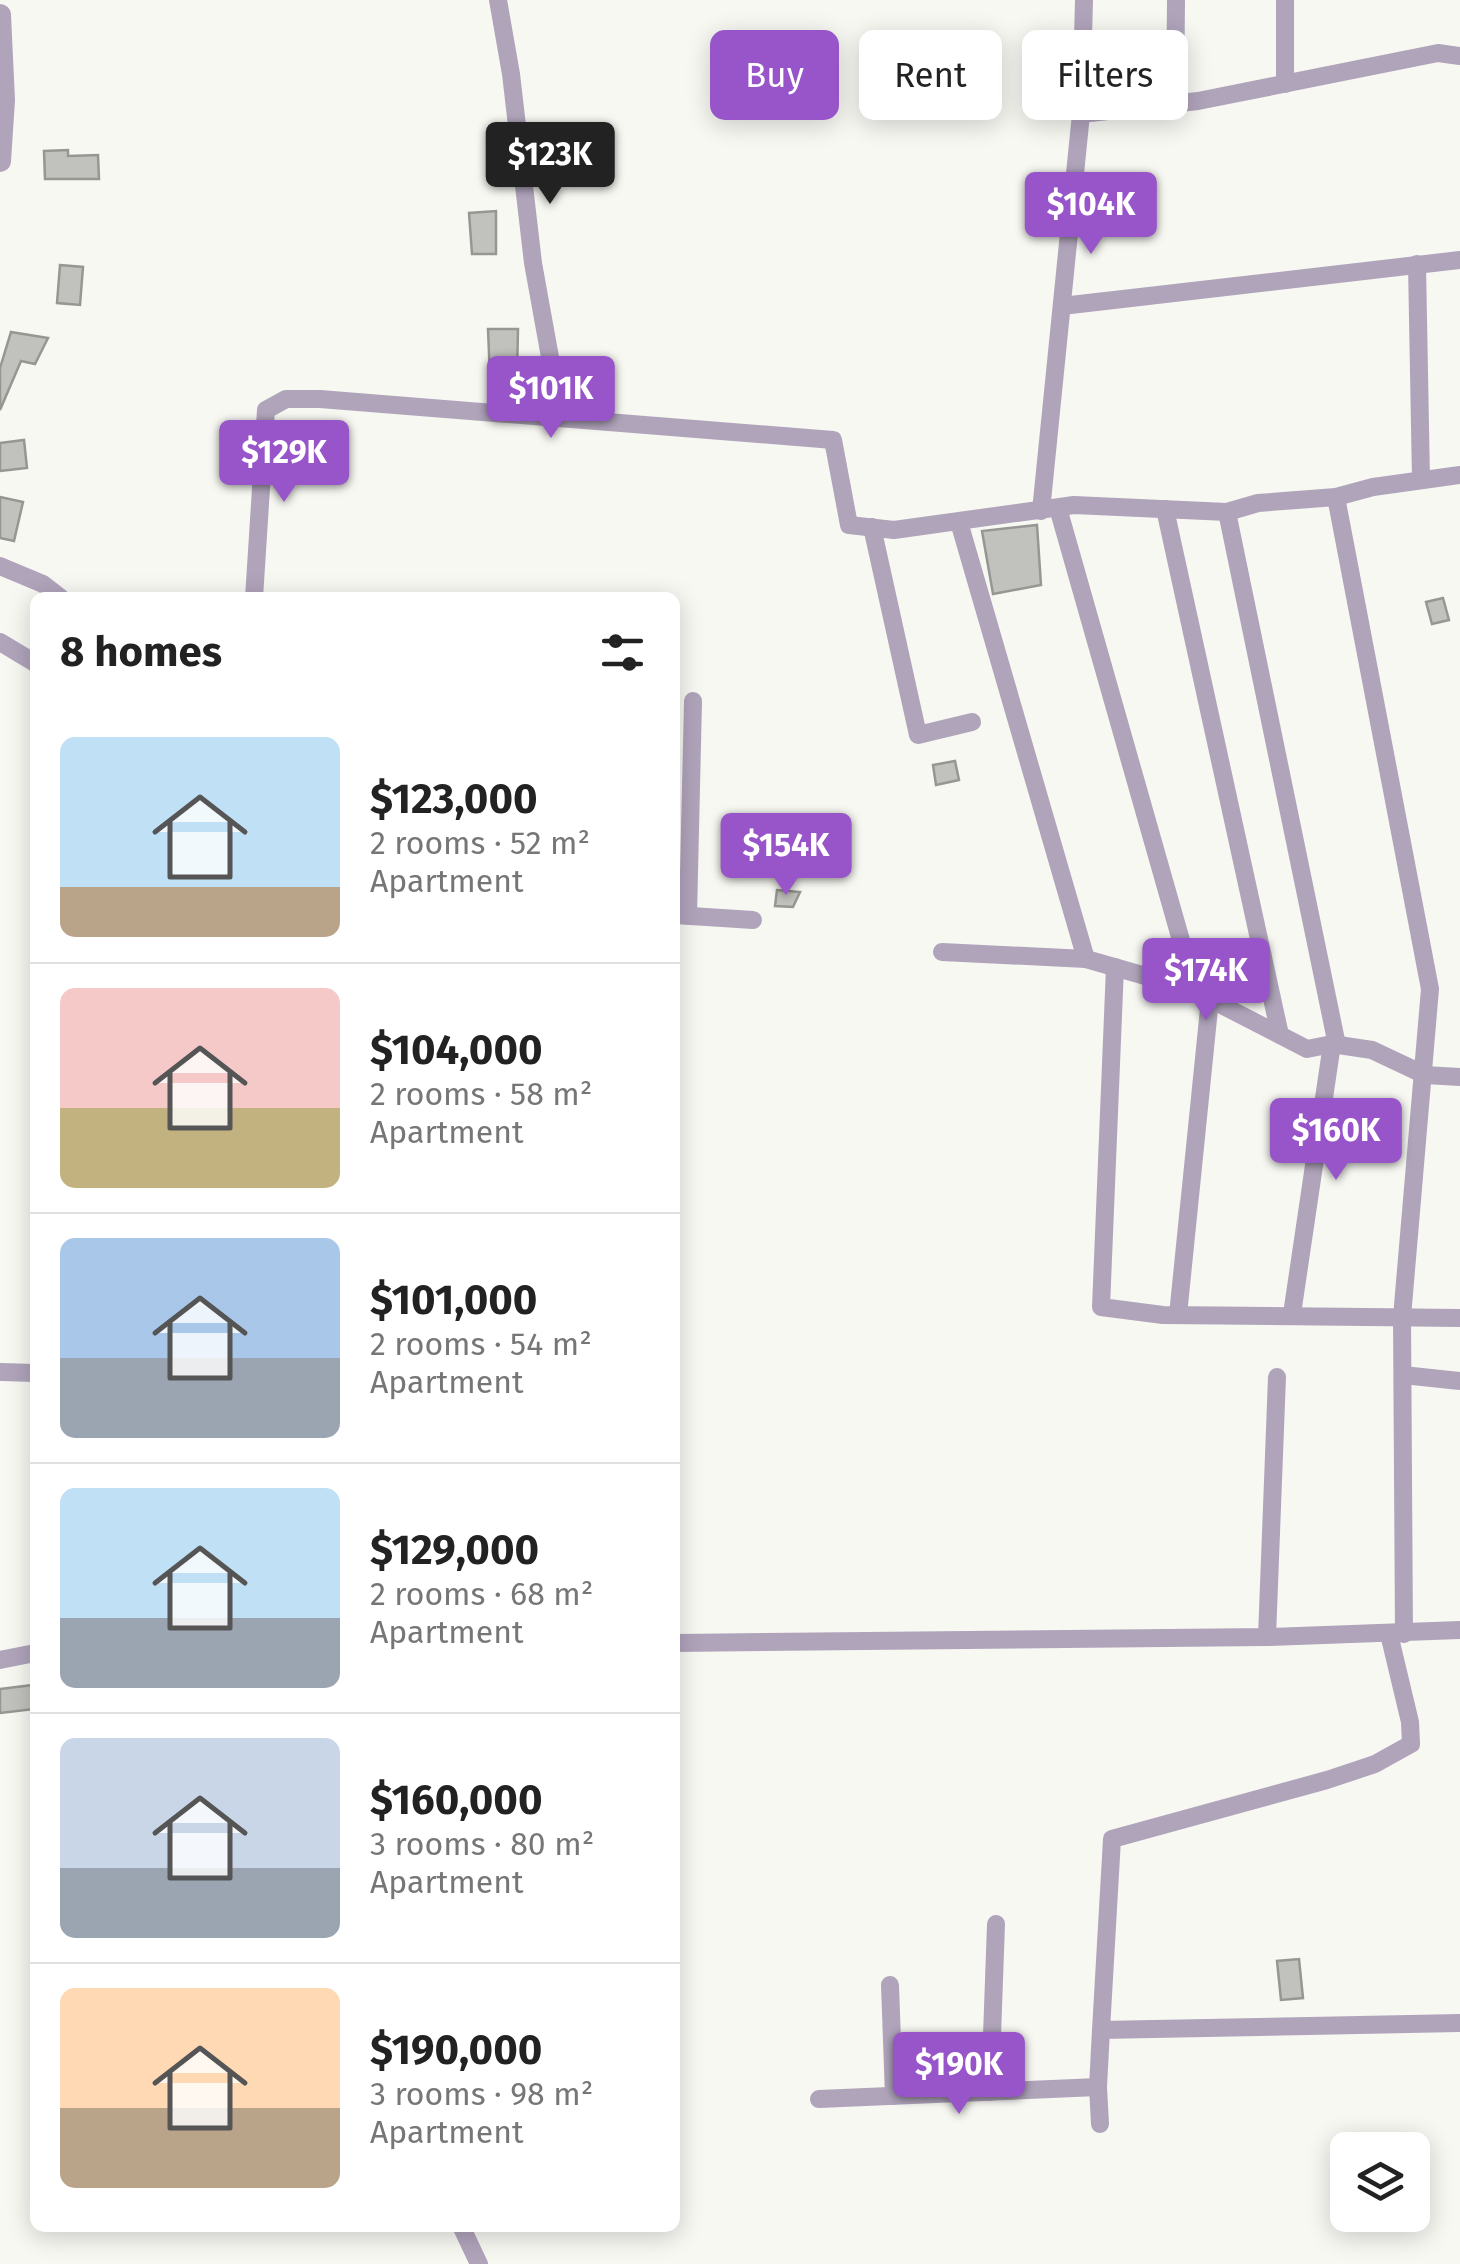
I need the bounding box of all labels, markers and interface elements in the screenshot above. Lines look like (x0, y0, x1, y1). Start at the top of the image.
chip: Buy (710, 30, 839, 120)
chip: Rent (859, 30, 1002, 120)
chip: Filters (1022, 30, 1188, 120)
pin: $123K (480, 122, 620, 207)
text: $123K (508, 135, 592, 173)
pin: $104K (1021, 172, 1161, 257)
text: $104K (1047, 185, 1135, 223)
pin: $101K (481, 356, 621, 441)
text: $101K (509, 369, 593, 407)
pin: $129K (214, 420, 354, 505)
text: $129K (241, 433, 327, 471)
icon: filters (595, 625, 650, 680)
text: 8 homes (60, 627, 222, 677)
text: $123,000 (370, 774, 538, 824)
icon: home (140, 777, 260, 897)
pin: $154K (716, 813, 856, 898)
text: 2 rooms · 52 m² (370, 824, 590, 862)
text: $154K (743, 826, 829, 864)
text: Apartment (370, 862, 524, 900)
pin: $174K (1136, 938, 1276, 1023)
text: $174K (1164, 951, 1248, 989)
text: $104,000 (370, 1025, 543, 1075)
icon: home (140, 1028, 260, 1148)
text: 2 rooms · 58 m² (370, 1075, 592, 1113)
pin: $160K (1266, 1098, 1406, 1183)
text: $160K (1292, 1111, 1380, 1149)
text: Apartment (370, 1113, 524, 1151)
text: $101,000 (370, 1275, 537, 1325)
icon: home (140, 1278, 260, 1398)
text: 2 rooms · 54 m² (370, 1325, 592, 1363)
text: Apartment (370, 1363, 524, 1401)
text: $129,000 (370, 1525, 539, 1575)
icon: home (140, 1528, 260, 1648)
text: 2 rooms · 68 m² (370, 1575, 593, 1613)
text: Apartment (370, 1613, 524, 1651)
text: $160,000 (370, 1775, 543, 1825)
icon: home (140, 1778, 260, 1898)
text: 3 rooms · 80 m² (370, 1825, 594, 1863)
text: Apartment (370, 1863, 524, 1901)
text: $190,000 (370, 2025, 542, 2075)
icon: home (140, 2028, 260, 2148)
pin: $190K (889, 2032, 1029, 2117)
text: $190K (915, 2045, 1003, 2083)
text: 3 rooms · 98 m² (370, 2075, 593, 2113)
text: Apartment (370, 2113, 524, 2151)
map controls (1330, 2132, 1430, 2232)
button: layers (1330, 2132, 1430, 2232)

